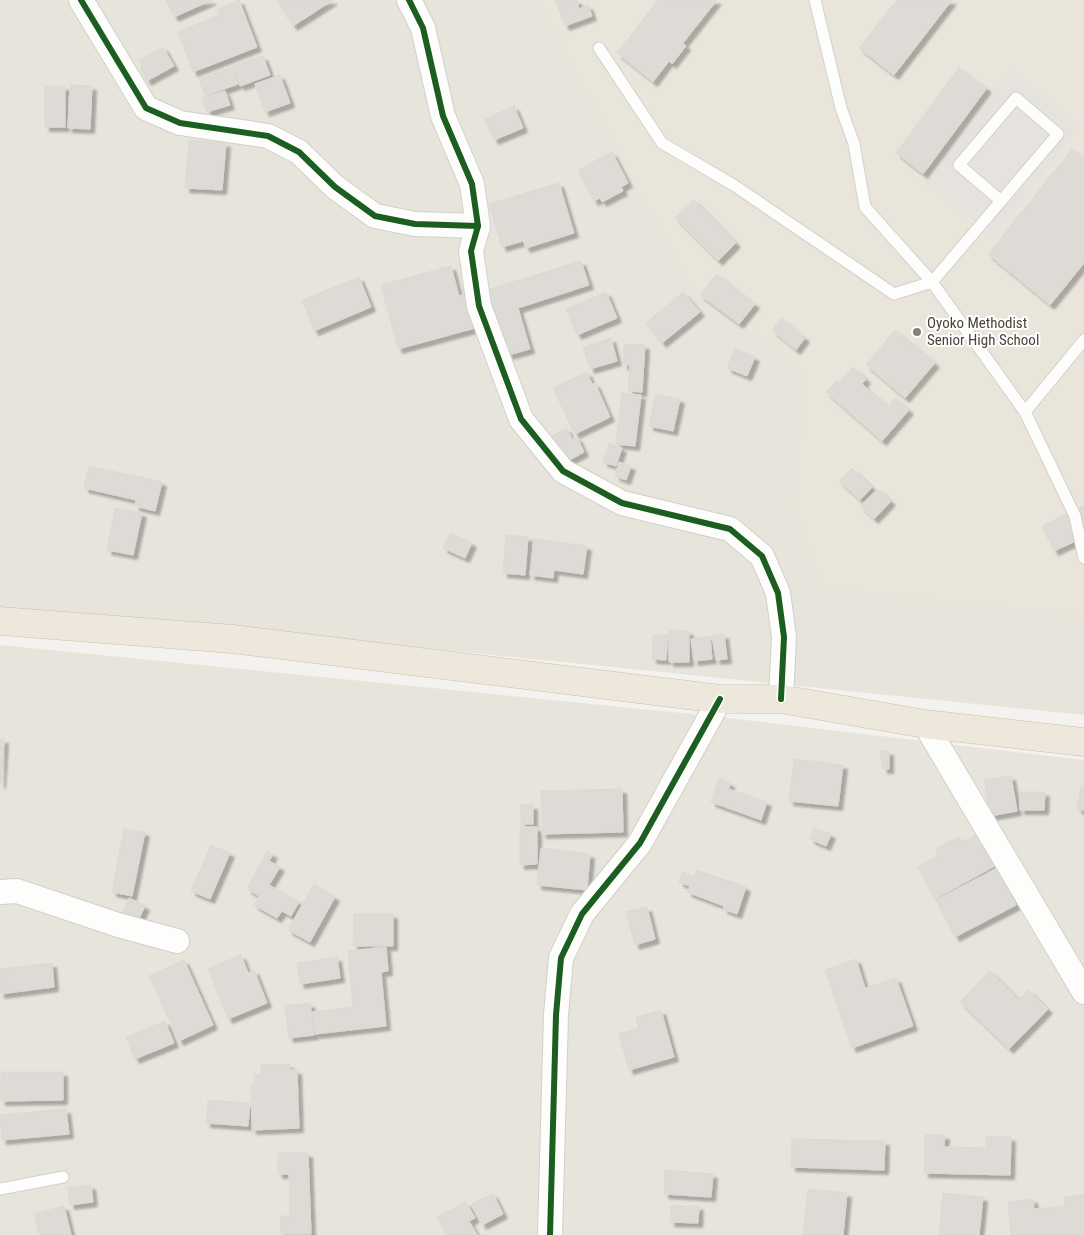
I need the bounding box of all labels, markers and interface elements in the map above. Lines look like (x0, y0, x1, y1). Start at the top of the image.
place label: Oyoko Methodist Senior High School (927, 314, 1039, 349)
marker: Oyoko Methodist Senior High School (911, 326, 923, 338)

